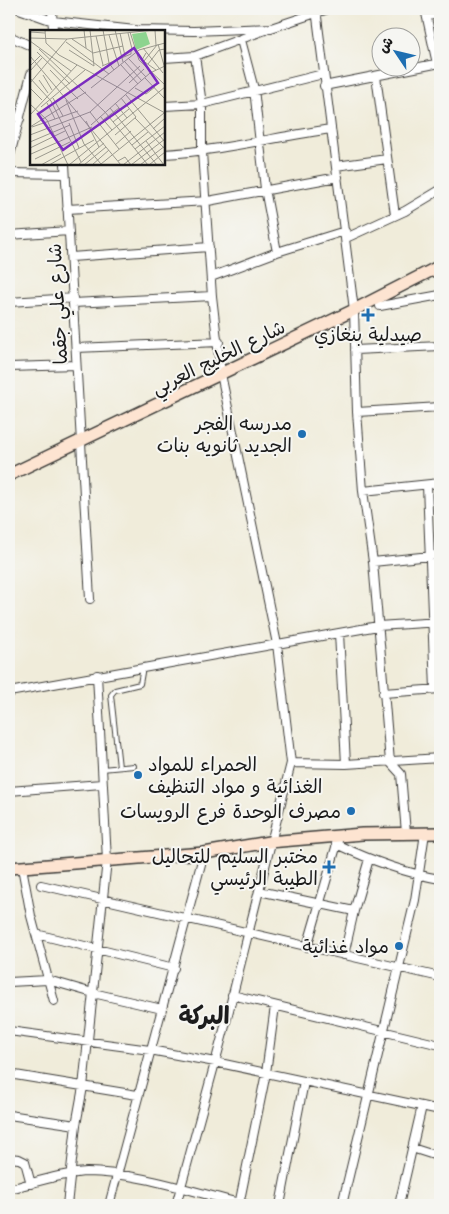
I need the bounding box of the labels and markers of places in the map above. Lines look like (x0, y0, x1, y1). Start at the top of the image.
marker: صيدلية بنغازي (362, 309, 374, 321)
place label: صيدلية بنغازي (314, 324, 422, 349)
place label: مدرسه الفجر الجديد ثانويه بنات (157, 413, 292, 457)
marker: مدرسه الفجر الجديد ثانويه بنات (296, 428, 308, 440)
place label: الحمراء للمواد الغذائية و مواد التنظيف (148, 754, 322, 798)
marker: الحمراء للمواد الغذائية و مواد التنظيف (132, 769, 144, 781)
place label: مصرف الوحدة فرع الرويسات (120, 801, 341, 825)
marker: مصرف الوحدة فرع الرويسات (345, 805, 357, 817)
place label: مختبر السليم للتحاليل الطيبة الرئيسي (152, 846, 318, 895)
marker: مختبر السليم للتحاليل الطيبة الرئيسي (322, 860, 336, 874)
place label: مواد غذائية (303, 936, 389, 958)
marker: مواد غذائية (393, 940, 405, 952)

